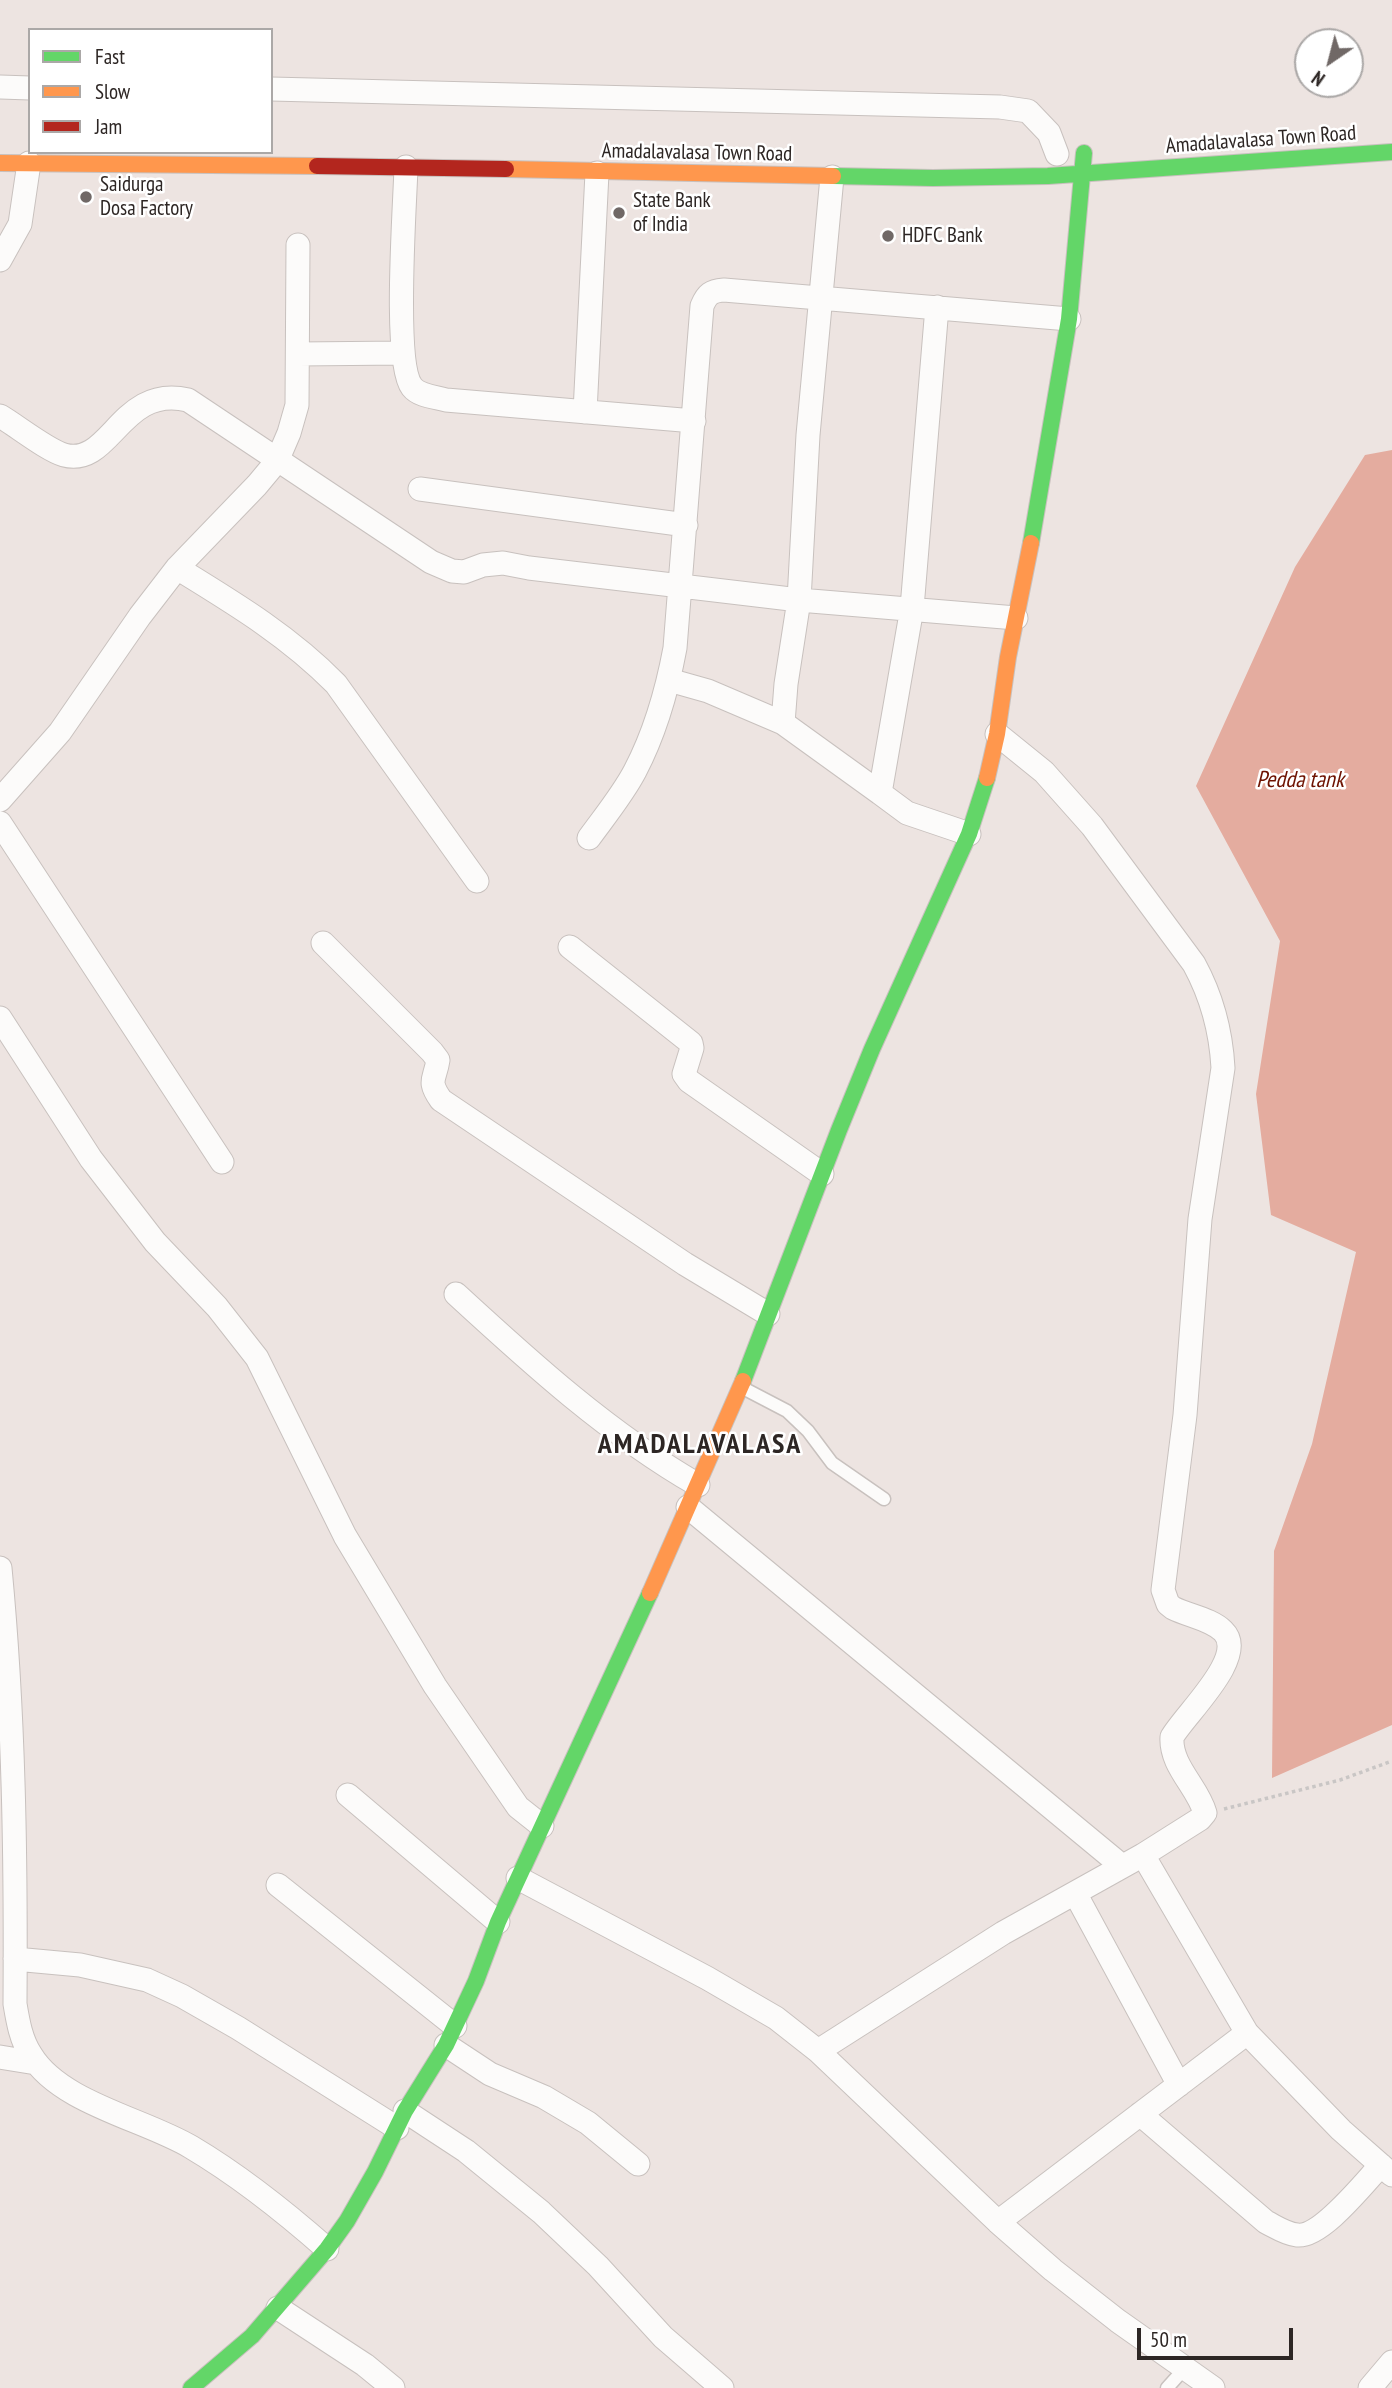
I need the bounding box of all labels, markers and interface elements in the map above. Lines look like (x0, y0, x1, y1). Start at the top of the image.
legend (28, 28, 273, 154)
north arrow (1294, 28, 1364, 98)
text: Fast (95, 43, 125, 70)
text: N (1307, 66, 1329, 91)
text: Slow (95, 78, 130, 105)
text: Jam (95, 113, 122, 140)
street label: Amadalavalasa Town Road (1165, 121, 1357, 159)
street label: Amadalavalasa Town Road (602, 139, 792, 167)
place label: Saidurga Dosa Factory (100, 172, 193, 222)
place label: State Bank of India (633, 188, 711, 238)
marker: Saidurga Dosa Factory (78, 189, 94, 205)
marker: State Bank of India (611, 205, 627, 221)
place label: HDFC Bank (902, 223, 983, 249)
marker: HDFC Bank (880, 228, 896, 244)
water label: Pedda tank (1256, 766, 1344, 794)
district label: AMADALAVALASA (599, 1428, 801, 1462)
scale bar (1140, 2314, 1296, 2358)
text: 50 m (1150, 2326, 1187, 2353)

